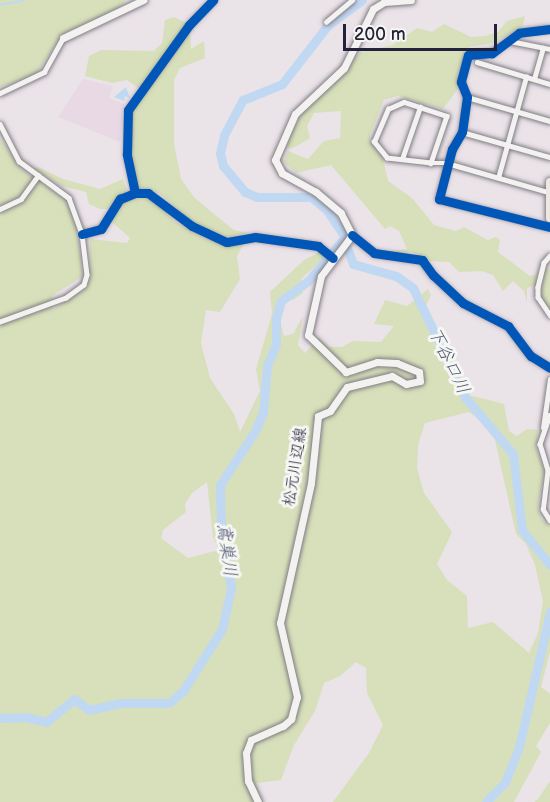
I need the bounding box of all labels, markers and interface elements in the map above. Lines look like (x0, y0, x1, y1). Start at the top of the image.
scale bar (346, 12, 500, 50)
text: 200 m (354, 24, 406, 45)
water label: 下谷口川 (423, 324, 473, 398)
street label: 松元川辺線 (280, 426, 312, 508)
water label: 鳶巣川 (212, 522, 240, 578)

